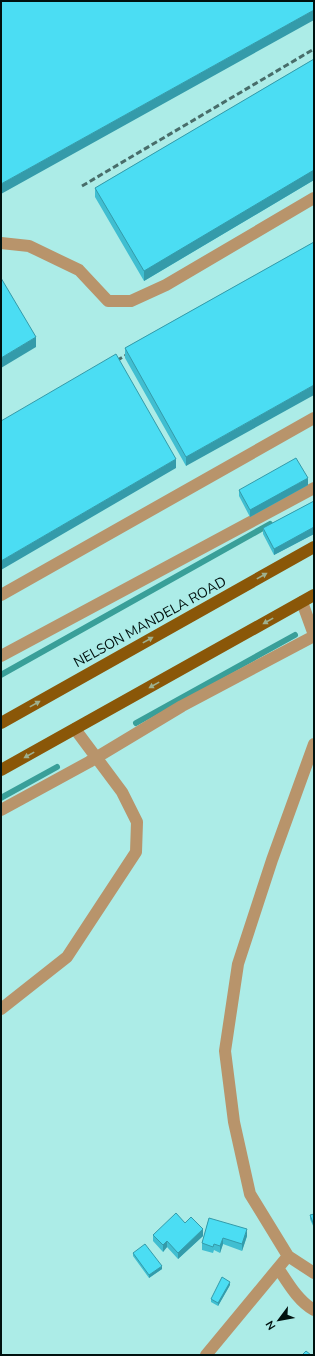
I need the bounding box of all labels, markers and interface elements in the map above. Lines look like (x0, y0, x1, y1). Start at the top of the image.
street label: NELSON MANDELA ROAD (70, 572, 230, 672)
one-way arrow (256, 573, 267, 579)
one-way arrow (262, 618, 274, 625)
one-way arrow (142, 636, 154, 643)
one-way arrow (148, 681, 160, 688)
one-way arrow (29, 700, 41, 707)
one-way arrow (23, 752, 34, 758)
north arrow (259, 1300, 299, 1340)
text: N (262, 1318, 279, 1333)

